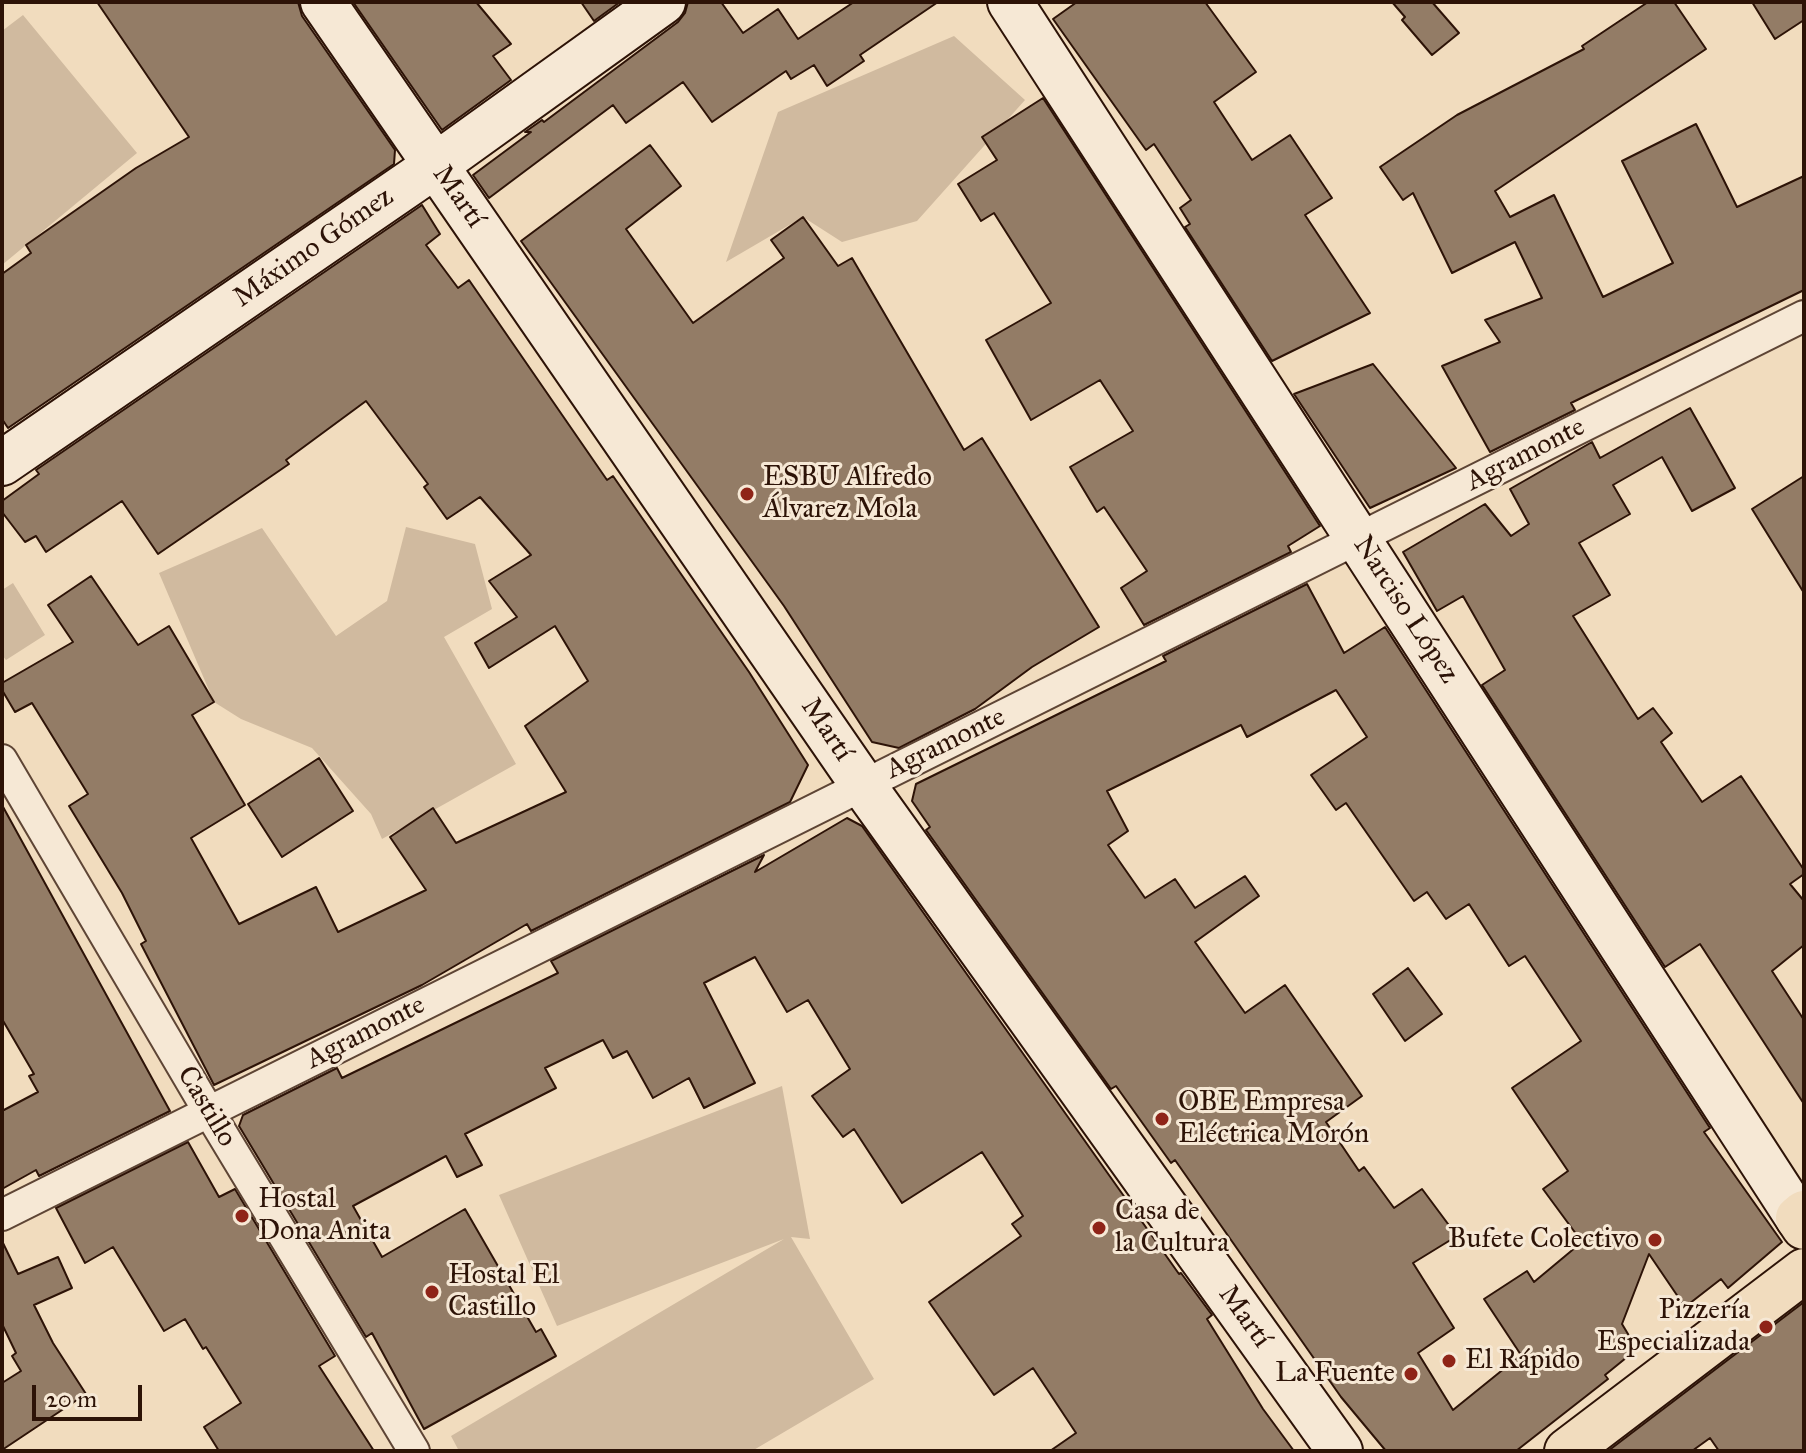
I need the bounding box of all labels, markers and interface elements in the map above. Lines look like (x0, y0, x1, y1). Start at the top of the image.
street label: Martí (425, 159, 491, 235)
street label: Máximo Gómez (228, 181, 400, 315)
street label: Agramonte (1461, 411, 1591, 499)
place label: ESBU Alfredo Álvarez Mola (763, 461, 932, 527)
marker: ESBU Alfredo Álvarez Mola (738, 485, 756, 503)
street label: Narciso López (1345, 530, 1465, 690)
street label: Martí (793, 692, 859, 768)
street label: Agramonte (881, 701, 1011, 787)
street label: Agramonte (301, 989, 431, 1077)
street label: Castillo (169, 1061, 243, 1153)
place label: OBE Empresa Eléctrica Morón (1178, 1086, 1369, 1152)
marker: OBE Empresa Eléctrica Morón (1153, 1110, 1171, 1128)
place label: Hostal Dona Anita (258, 1183, 391, 1249)
place label: Casa de la Cultura (1115, 1195, 1229, 1261)
marker: Hostal Dona Anita (233, 1207, 251, 1225)
marker: Casa de la Cultura (1090, 1219, 1108, 1237)
place label: Bufete Colectivo (1448, 1223, 1639, 1257)
marker: Bufete Colectivo (1646, 1231, 1664, 1249)
place label: Hostal El Castillo (448, 1259, 559, 1325)
street label: Martí (1210, 1279, 1278, 1355)
marker: Hostal El Castillo (423, 1283, 441, 1301)
place label: Pizzería Especializada (1597, 1294, 1750, 1360)
marker: Pizzería Especializada (1757, 1318, 1775, 1336)
place label: El Rápido (1465, 1344, 1580, 1378)
marker: El Rápido (1440, 1352, 1458, 1370)
place label: La Fuente (1275, 1357, 1395, 1391)
marker: La Fuente (1402, 1365, 1420, 1383)
scale bar (36, 1369, 146, 1419)
text: 20 m (46, 1384, 97, 1414)

